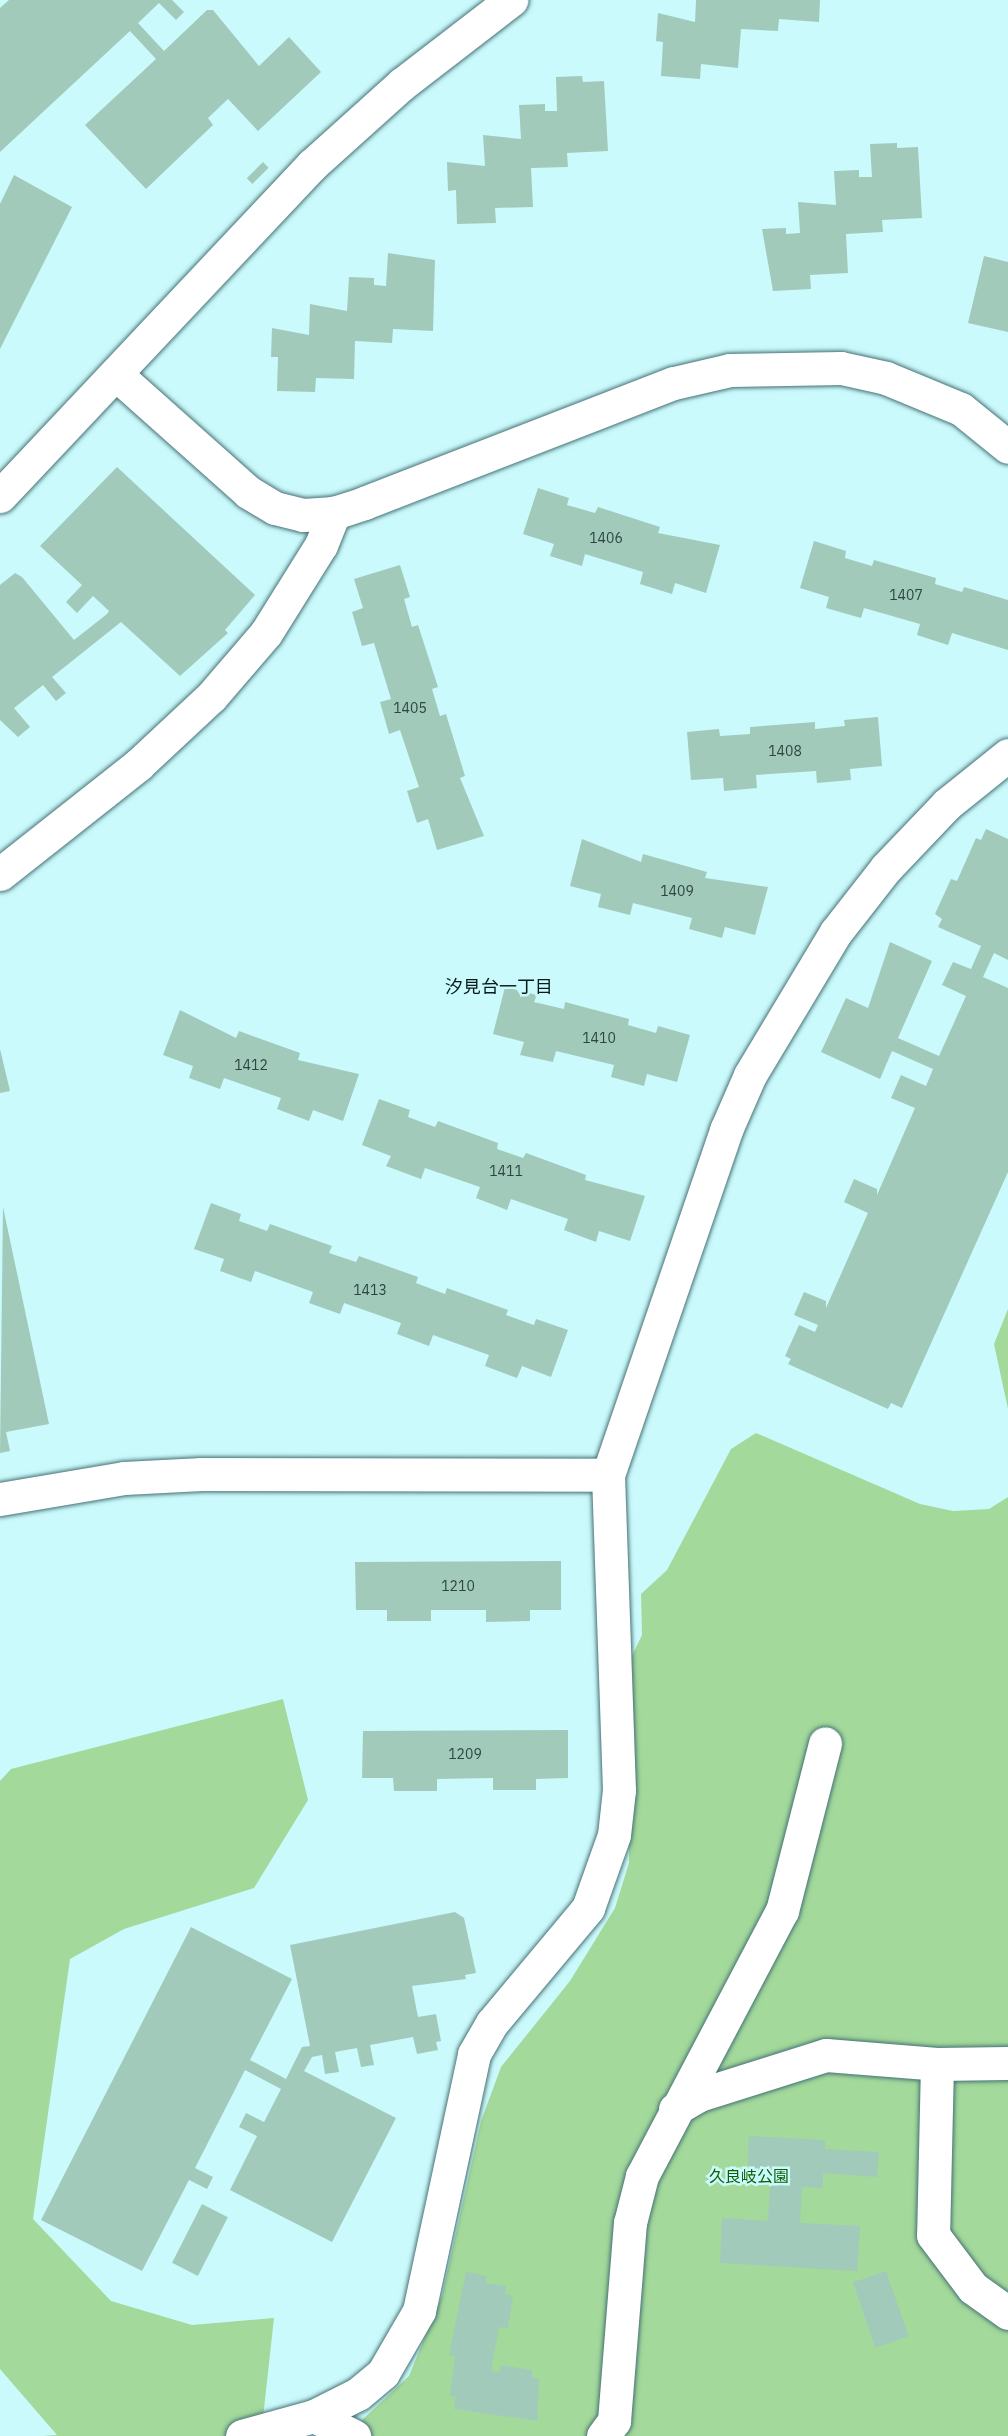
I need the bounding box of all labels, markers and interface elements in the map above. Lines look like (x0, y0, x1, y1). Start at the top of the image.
house number: 1406 (589, 530, 623, 546)
house number: 1407 (889, 587, 923, 603)
house number: 1405 (393, 700, 427, 716)
house number: 1408 (768, 743, 802, 759)
house number: 1409 (660, 883, 694, 899)
district label: 汐見台一丁目 (445, 976, 553, 998)
house number: 1410 (582, 1030, 616, 1046)
house number: 1412 (234, 1057, 268, 1073)
house number: 1411 (489, 1163, 523, 1179)
house number: 1413 (353, 1282, 387, 1298)
house number: 1210 (441, 1578, 475, 1594)
house number: 1209 (448, 1746, 482, 1762)
park label: 久良岐公園 (709, 2166, 789, 2186)

